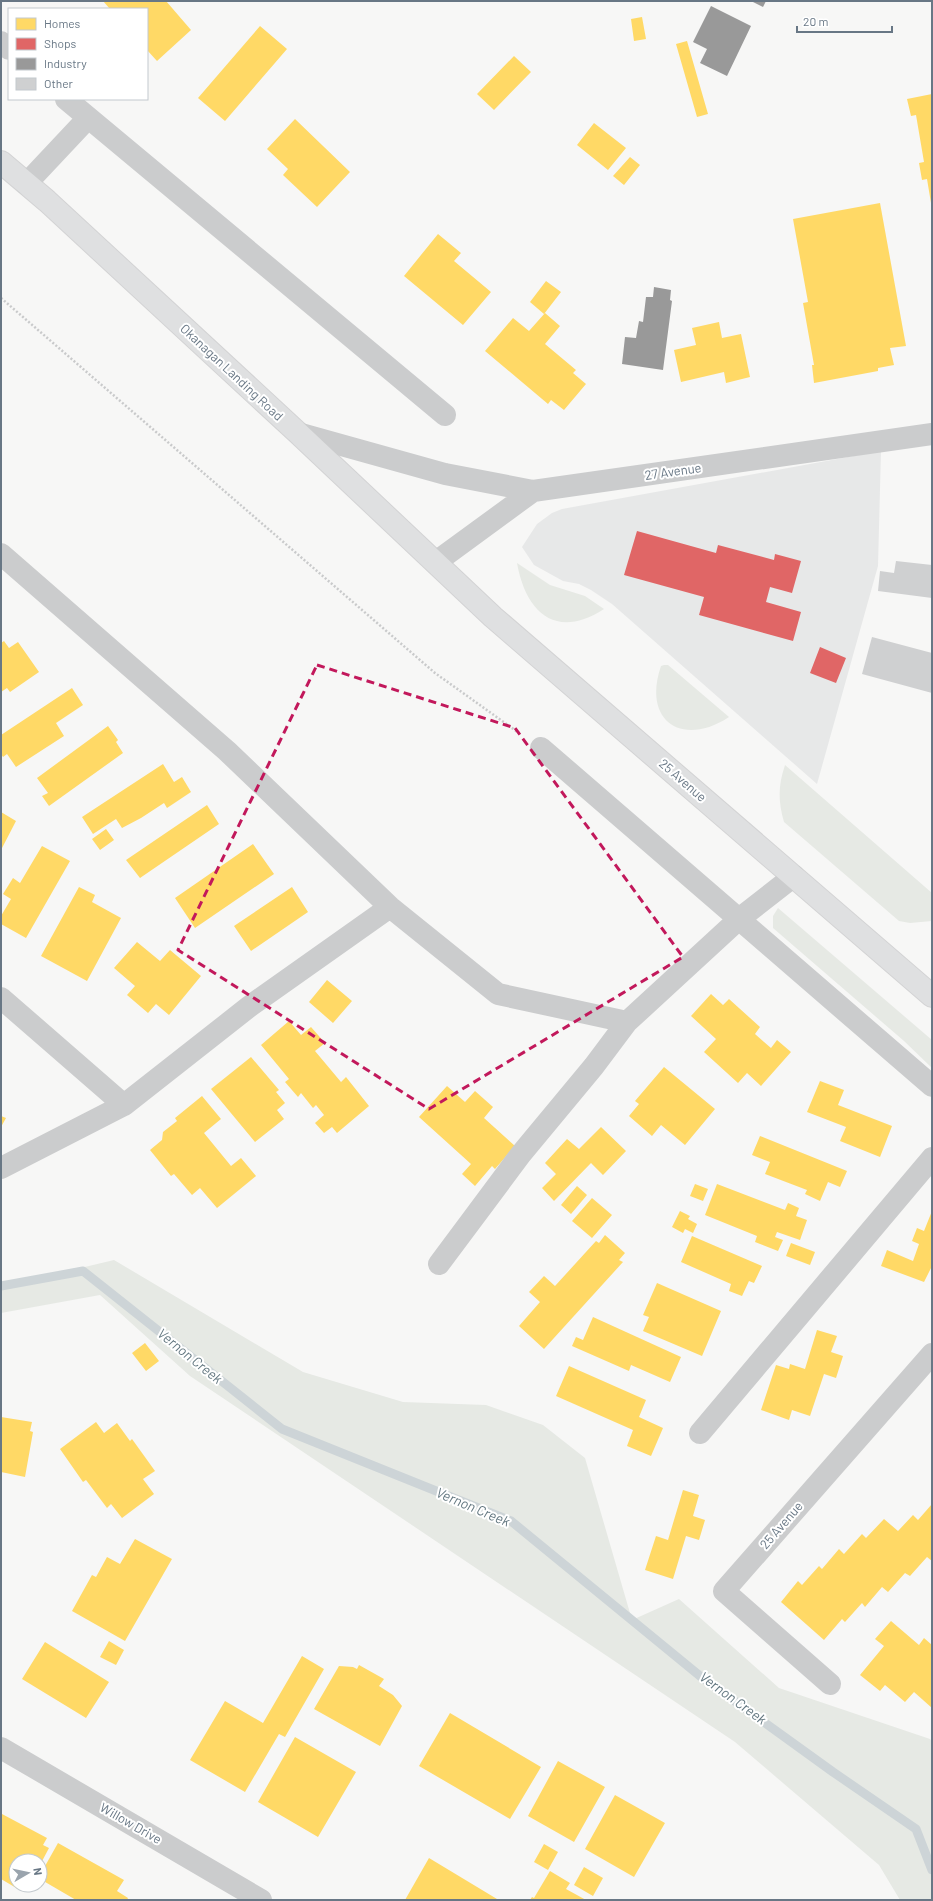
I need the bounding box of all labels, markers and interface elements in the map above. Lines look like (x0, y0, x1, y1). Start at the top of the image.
legend (8, 8, 148, 100)
scale bar (797, 8, 892, 34)
text: 20 m (803, 14, 829, 28)
text: Homes (44, 16, 81, 30)
text: Shops (44, 36, 77, 50)
text: Industry (44, 56, 87, 70)
text: Other (44, 76, 74, 90)
street label: Okanagan Landing Road (177, 320, 287, 424)
street label: 27 Avenue (644, 459, 702, 483)
street label: 25 Avenue (656, 755, 710, 805)
water label: Vernon Creek (154, 1324, 226, 1387)
water label: Vernon Creek (434, 1483, 513, 1530)
street label: 25 Avenue (756, 1498, 806, 1552)
water label: Vernon Creek (697, 1668, 770, 1728)
street label: Willow Drive (97, 1799, 165, 1847)
north arrow (8, 1853, 48, 1893)
text: N (31, 1867, 45, 1876)

